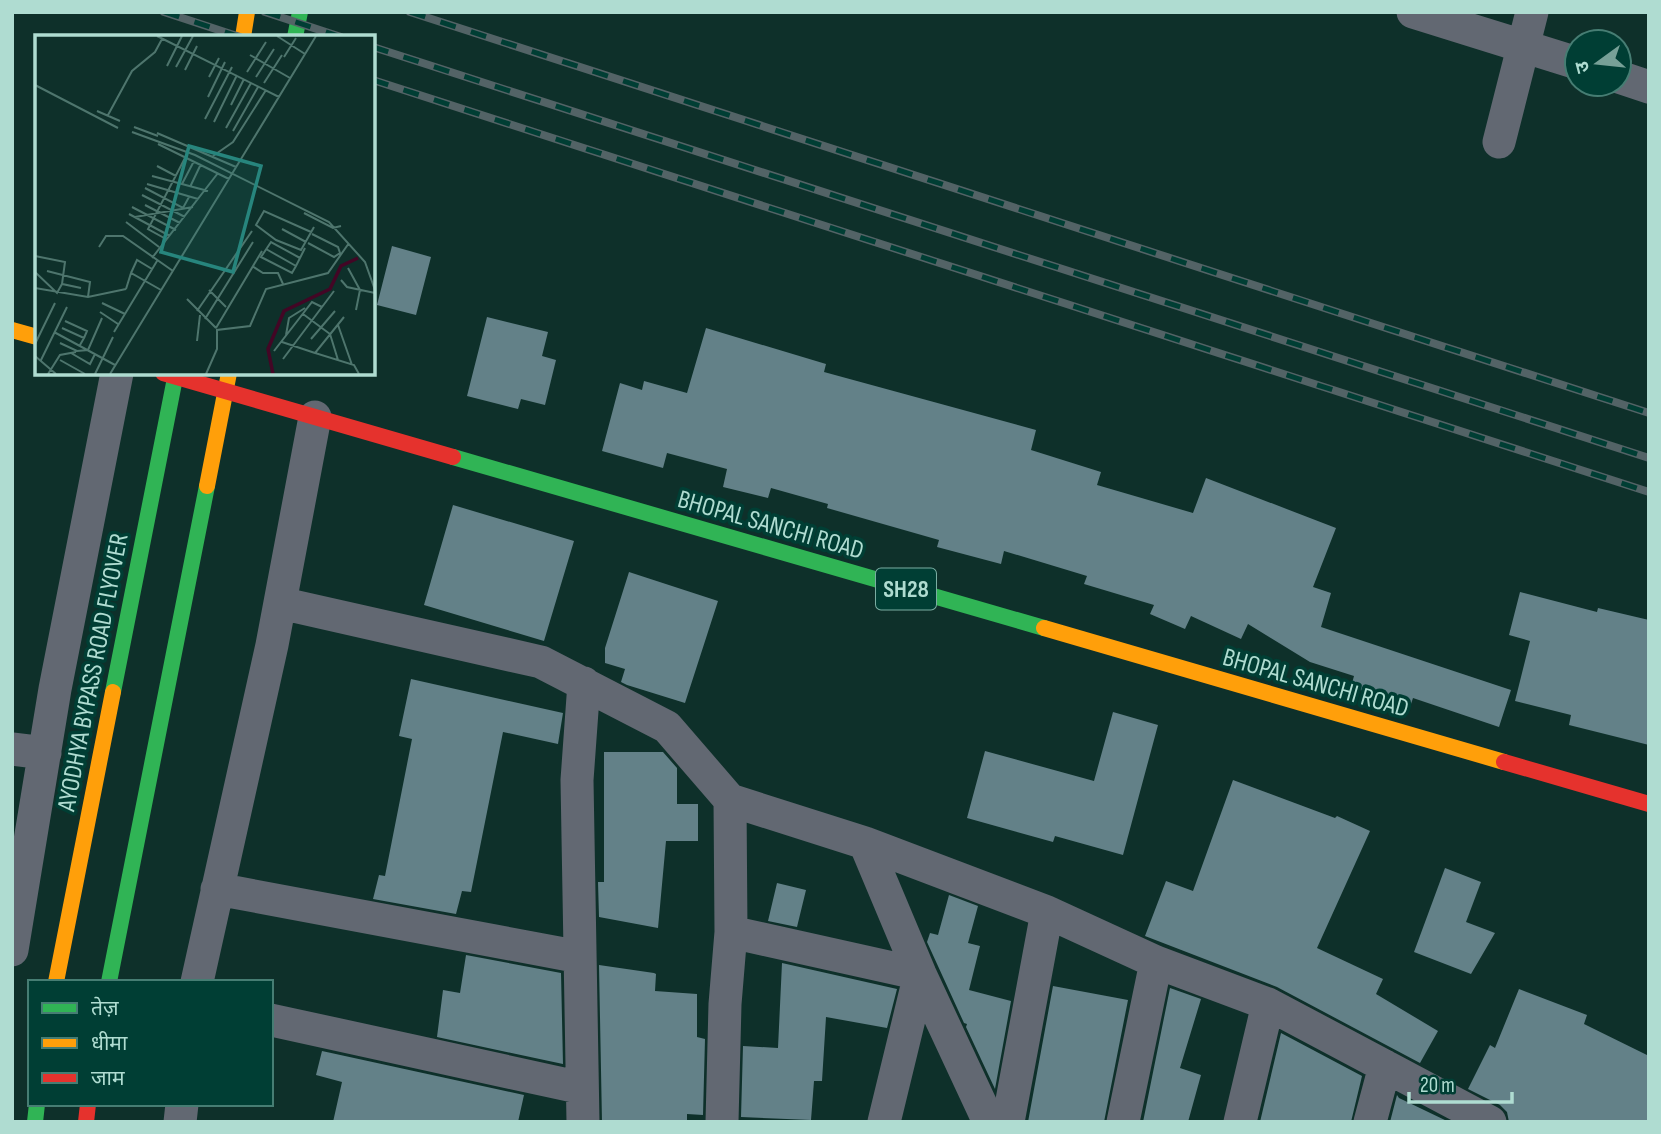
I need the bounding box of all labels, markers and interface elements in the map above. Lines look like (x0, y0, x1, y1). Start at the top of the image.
north arrow (1563, 28, 1633, 98)
inset map (35, 35, 374, 374)
text: उ (1570, 58, 1596, 75)
street label: BHOPAL SANCHI ROAD (674, 484, 867, 567)
street label: AYODHYA BYPASS ROAD FLYOVER (51, 531, 136, 815)
road number: SH28 (876, 568, 936, 610)
street label: BHOPAL SANCHI ROAD (1219, 642, 1412, 725)
legend (28, 980, 273, 1106)
text: तेज़ (91, 996, 119, 1021)
text: धीमा (91, 1031, 128, 1056)
scale bar (1409, 1060, 1512, 1104)
text: जाम (91, 1066, 125, 1091)
text: 20 m (1420, 1073, 1455, 1098)

